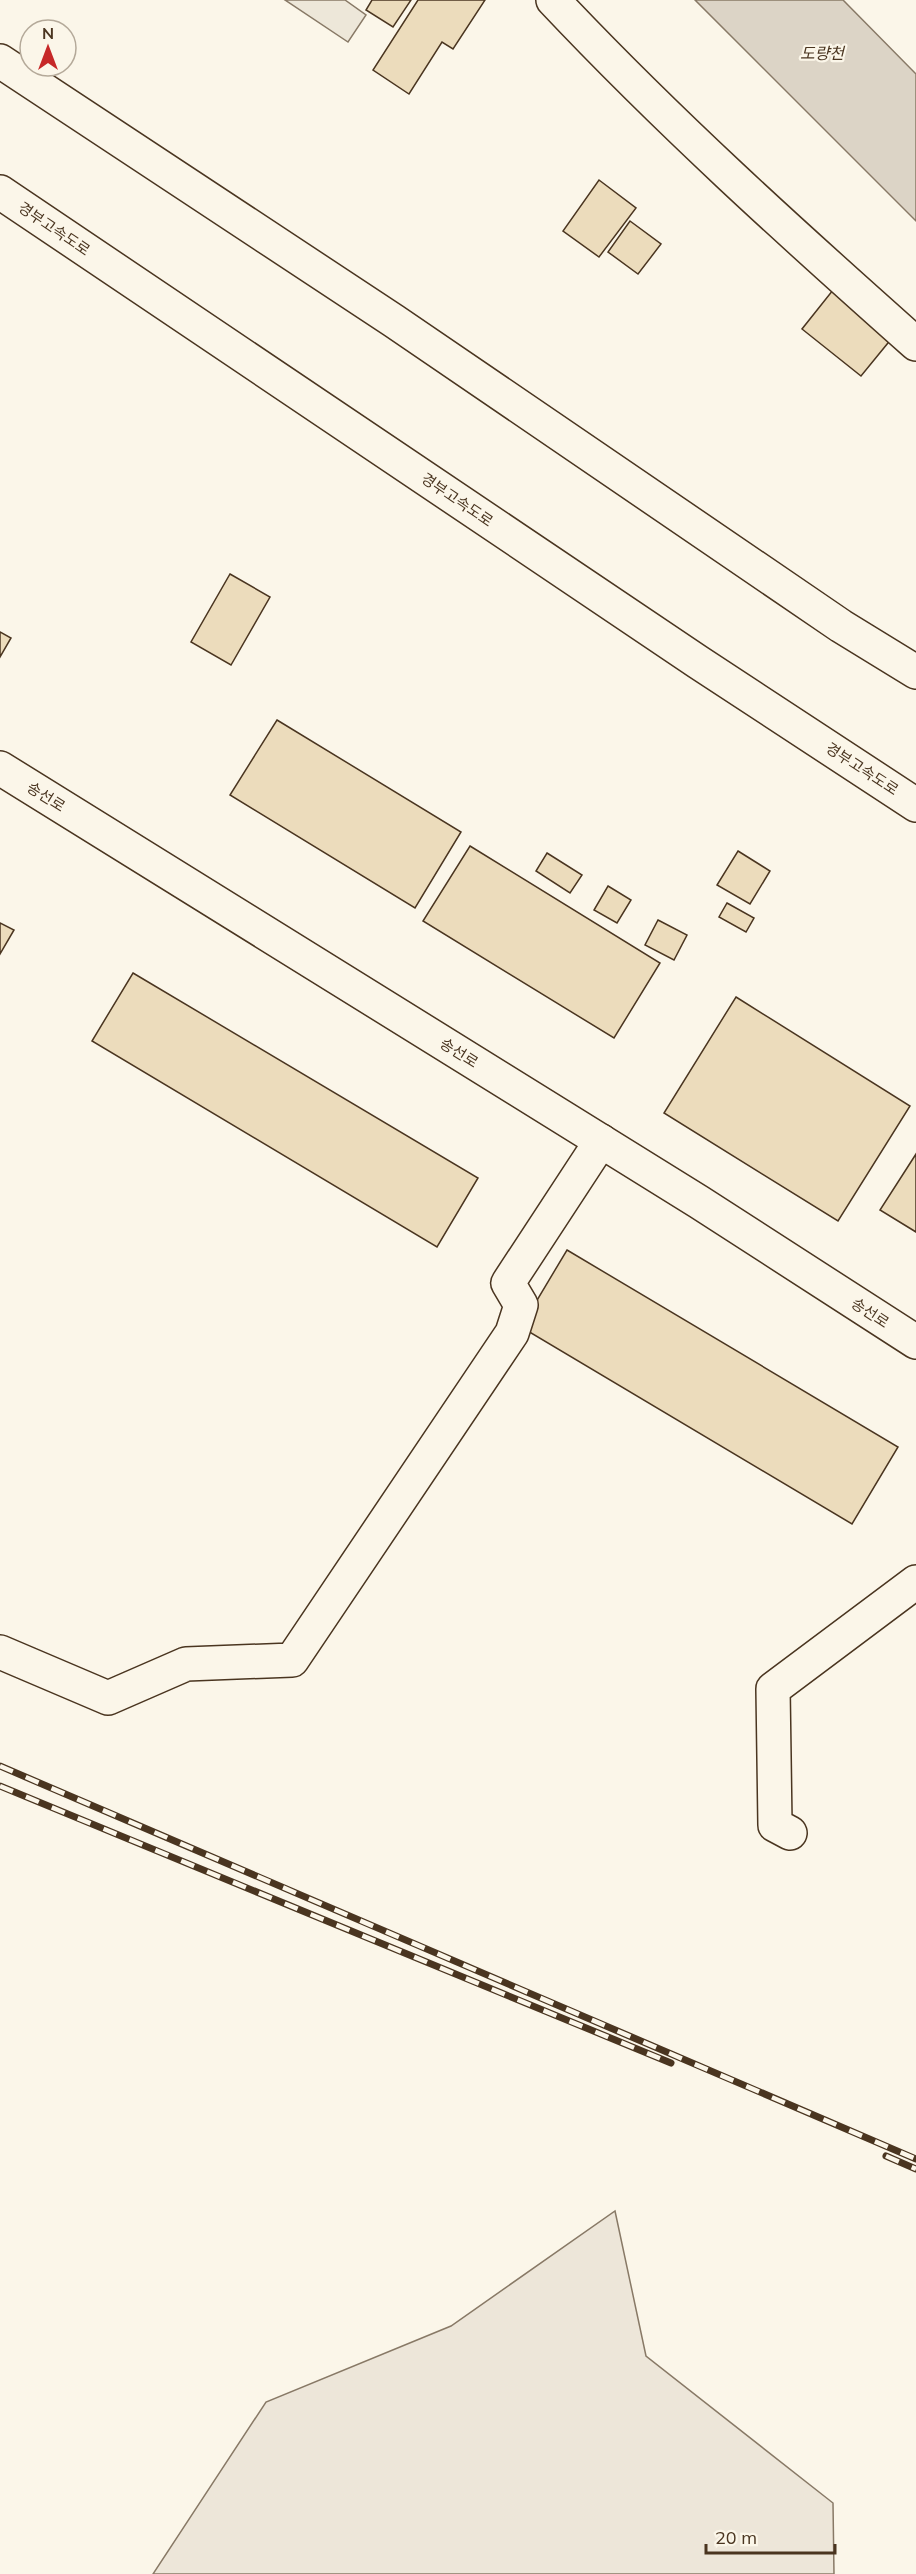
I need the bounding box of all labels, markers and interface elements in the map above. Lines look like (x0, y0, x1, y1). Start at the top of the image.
north arrow (18, 18, 78, 78)
text: N (42, 23, 54, 43)
water label: 도량천 (800, 43, 846, 63)
street label: 경부고속도로 (15, 198, 94, 260)
street label: 경부고속도로 (418, 469, 497, 531)
street label: 경부고속도로 (822, 738, 902, 799)
street label: 송선로 (24, 778, 69, 816)
street label: 송선로 (437, 1034, 482, 1072)
street label: 송선로 (848, 1293, 893, 1332)
scale bar (706, 2517, 835, 2555)
text: 20 m (715, 2526, 757, 2549)

